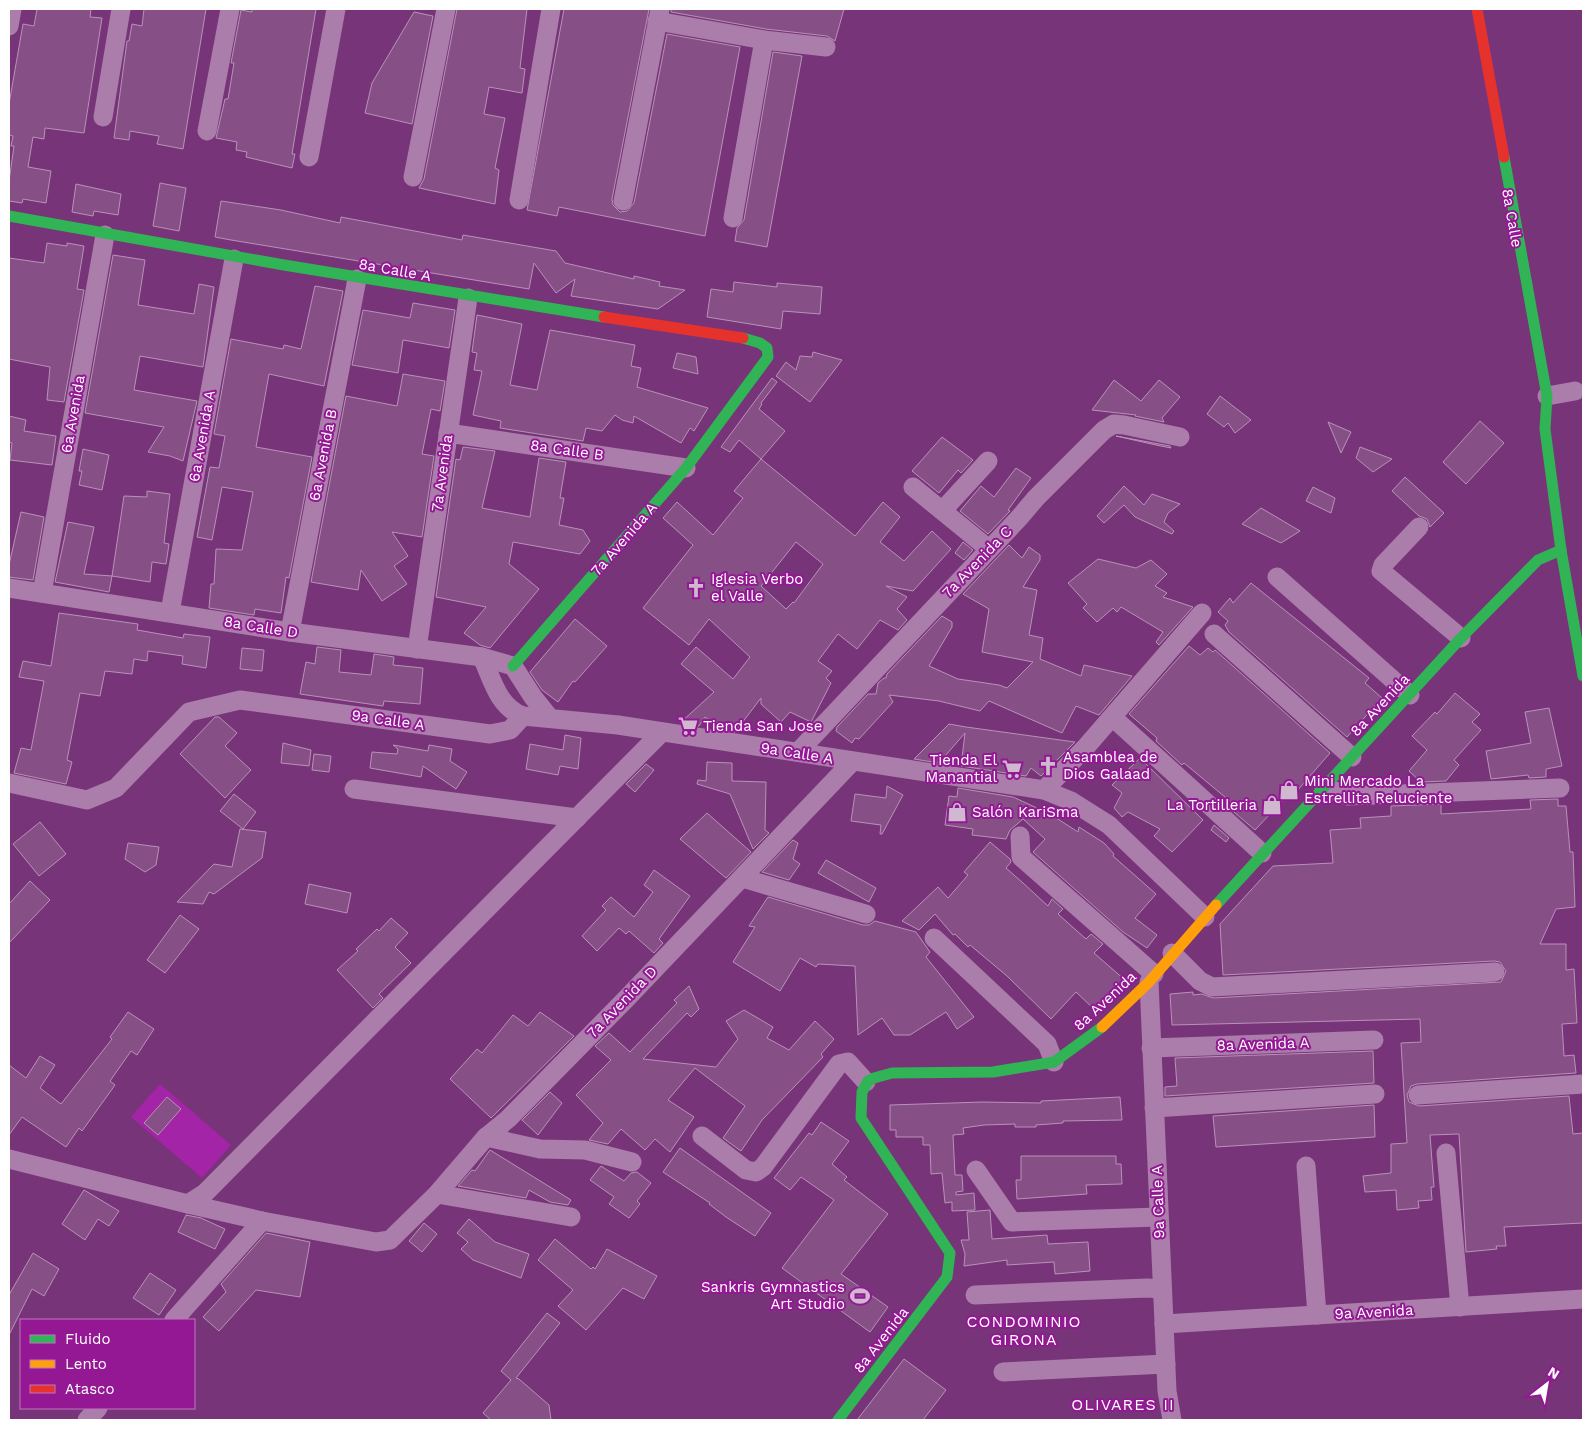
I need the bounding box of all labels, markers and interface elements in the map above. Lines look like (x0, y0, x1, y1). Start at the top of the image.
street label: 8a Calle (1498, 187, 1526, 249)
street label: 8a Calle A (357, 255, 433, 285)
street label: 6a Avenida (57, 373, 89, 454)
street label: 6a Avenida A (185, 389, 219, 483)
street label: 6a Avenida B (305, 407, 341, 503)
street label: 7a Avenida (428, 433, 456, 513)
street label: 8a Calle B (529, 436, 605, 464)
street label: 7a Avenida A (587, 498, 661, 580)
street label: 7a Avenida C (938, 522, 1016, 602)
place label: Iglesia Verbo el Valle (711, 570, 803, 605)
church icon: Iglesia Verbo el Valle (685, 577, 707, 599)
street label: 8a Calle D (223, 612, 299, 642)
street label: 8a Avenida (1347, 670, 1414, 740)
street label: 9a Calle A (350, 706, 426, 734)
supermarket icon: Tienda San Jose (677, 715, 699, 737)
place label: Tienda San Jose (703, 717, 822, 735)
street label: 9a Calle A (759, 738, 835, 768)
place label: Asamblea de Dios Galaad (1063, 748, 1158, 783)
place label: Tienda El Manantial (925, 751, 997, 786)
church icon: Asamblea de Dios Galaad (1037, 755, 1059, 777)
supermarket icon: Tienda El Manantial (1001, 758, 1023, 780)
place label: Mini Mercado La Estrellita Reluciente (1304, 772, 1452, 807)
shop icon: Mini Mercado La Estrellita Reluciente (1278, 779, 1300, 801)
shop icon: La Tortilleria (1261, 794, 1283, 816)
place label: La Tortilleria (1166, 796, 1258, 814)
shop icon: Salón KariSma (946, 801, 968, 823)
place label: Salón KariSma (972, 803, 1079, 821)
street label: 7a Avenida D (583, 962, 661, 1042)
street label: 8a Avenida (1070, 967, 1140, 1034)
street label: 8a Avenida A (1216, 1033, 1310, 1055)
street label: 9a Calle A (1148, 1165, 1168, 1239)
place label: Sankris Gymnastics Art Studio (701, 1278, 845, 1313)
sports icon: Sankris Gymnastics Art Studio (849, 1285, 871, 1307)
street label: 9a Avenida (1334, 1301, 1414, 1323)
street label: 8a Avenida (850, 1303, 913, 1377)
district label: CONDOMINIO GIRONA (966, 1312, 1082, 1349)
legend (20, 1319, 195, 1409)
text: Fluido (65, 1330, 110, 1348)
text: Lento (65, 1355, 107, 1373)
north arrow (1522, 1359, 1572, 1409)
text: N (1545, 1363, 1562, 1382)
text: Atasco (65, 1380, 114, 1398)
district label: OLIVARES II (1071, 1395, 1175, 1414)

